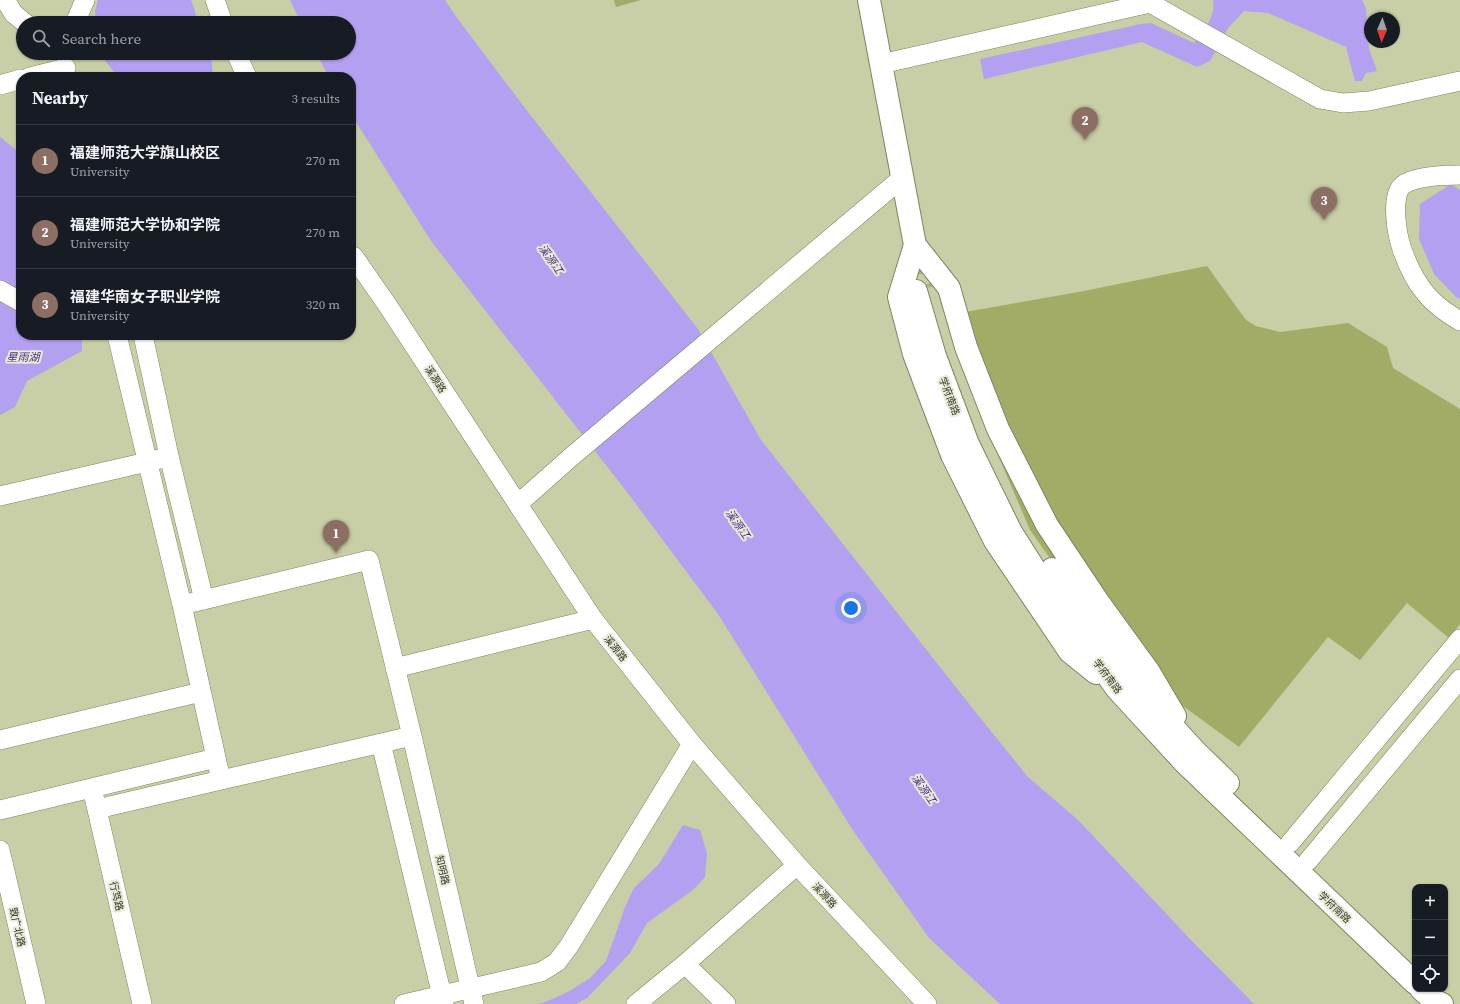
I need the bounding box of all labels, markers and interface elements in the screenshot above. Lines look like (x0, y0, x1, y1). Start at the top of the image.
north arrow (1364, 12, 1400, 48)
search box (16, 16, 356, 60)
icon: search (30, 27, 52, 49)
text: Search here (62, 28, 141, 49)
text: Nearby (32, 86, 88, 110)
text: 3 results (292, 90, 340, 107)
pin: 2 (1072, 107, 1098, 140)
text: 福建师范大学旗山校区 (70, 142, 220, 163)
text: 1 (41, 152, 49, 169)
text: 270 m (306, 152, 340, 169)
text: University (70, 163, 129, 180)
pin: 3 (1311, 187, 1337, 220)
text: 福建师范大学协和学院 (70, 214, 220, 235)
text: 2 (41, 224, 49, 241)
text: 270 m (306, 224, 340, 241)
text: University (70, 235, 129, 252)
water label: 溪源江 (535, 241, 567, 278)
text: 福建华南女子职业学院 (70, 286, 220, 307)
text: 3 (41, 296, 49, 313)
text: 320 m (306, 296, 340, 313)
text: University (70, 307, 129, 324)
water label: 星雨湖 (7, 350, 41, 365)
street label: 溪源路 (422, 363, 449, 395)
street label: 学府南路 (936, 375, 963, 417)
water label: 溪源江 (722, 506, 754, 543)
pin: 1 (323, 520, 349, 553)
your location (841, 598, 861, 618)
street label: 溪源路 (601, 632, 630, 664)
street label: 学府南路 (1090, 656, 1125, 696)
water label: 溪源江 (908, 771, 940, 808)
street label: 知明路 (433, 854, 452, 886)
street label: 行笃路 (107, 880, 126, 912)
street label: 溪源路 (810, 880, 840, 911)
map controls (1412, 884, 1448, 992)
button: + (1412, 884, 1448, 920)
street label: 学府南路 (1316, 889, 1354, 926)
street label: 致广北路 (7, 906, 28, 948)
button: − (1412, 920, 1448, 956)
button: locate (1412, 956, 1448, 992)

